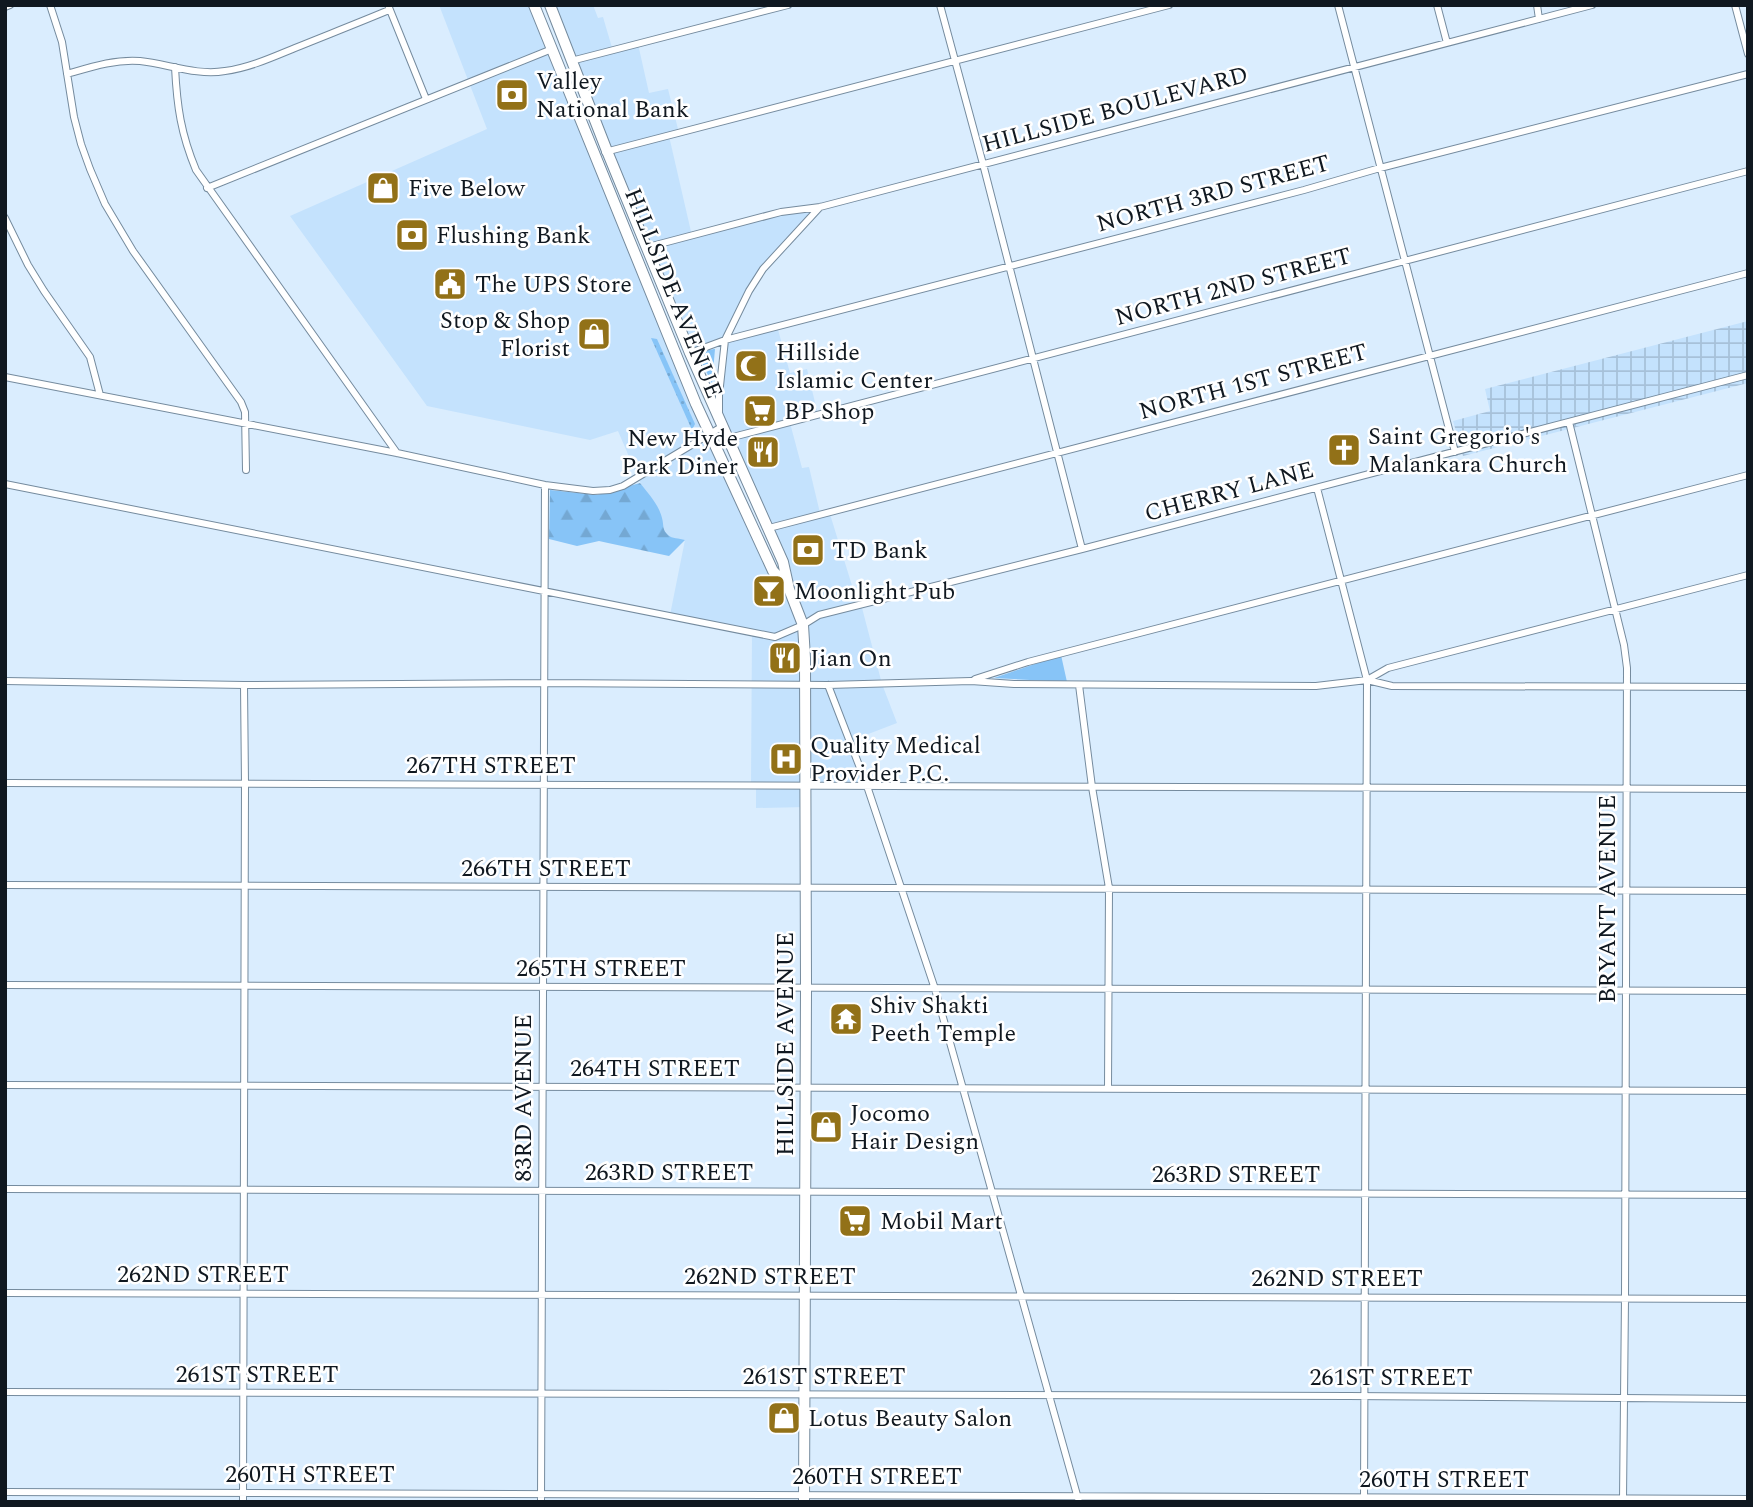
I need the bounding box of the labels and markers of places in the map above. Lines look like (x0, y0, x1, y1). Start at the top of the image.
place label: Valley National Bank (536, 64, 689, 128)
bank icon: Valley National Bank (493, 76, 531, 114)
shop icon: Five Below (364, 169, 402, 207)
place label: Five Below (408, 171, 526, 207)
bank icon: Flushing Bank (393, 216, 431, 254)
place label: Flushing Bank (436, 218, 590, 254)
public building icon: The UPS Store (431, 265, 469, 303)
place label: The UPS Store (475, 267, 632, 303)
place label: Stop & Shop Florist (440, 303, 570, 367)
shop icon: Stop & Shop Florist (575, 315, 613, 353)
place label: Hillside Islamic Center (776, 335, 933, 399)
mosque icon: Hillside Islamic Center (732, 347, 770, 385)
supermarket icon: BP Shop (741, 392, 779, 430)
place label: BP Shop (784, 394, 874, 430)
place label: Saint Gregorio's Malankara Church (1368, 419, 1568, 483)
place label: New Hyde Park Diner (621, 421, 738, 485)
church icon: Saint Gregorio's Malankara Church (1325, 431, 1363, 469)
restaurant icon: New Hyde Park Diner (744, 433, 782, 471)
bank icon: TD Bank (789, 531, 827, 569)
place label: TD Bank (832, 533, 928, 569)
bar icon: Moonlight Pub (750, 572, 788, 610)
place label: Moonlight Pub (794, 574, 955, 610)
restaurant icon: Jian On (766, 639, 804, 677)
place label: Jian On (810, 641, 892, 677)
place label: Quality Medical Provider P.C. (810, 728, 981, 792)
hospital icon: Quality Medical Provider P.C. (767, 740, 805, 778)
place label: Shiv Shakti Peeth Temple (870, 988, 1016, 1052)
temple icon: Shiv Shakti Peeth Temple (827, 1000, 865, 1038)
place label: Jocomo Hair Design (850, 1096, 979, 1160)
shop icon: Jocomo Hair Design (807, 1108, 845, 1146)
supermarket icon: Mobil Mart (836, 1202, 874, 1240)
place label: Mobil Mart (880, 1204, 1003, 1240)
shop icon: Lotus Beauty Salon (765, 1399, 803, 1437)
place label: Lotus Beauty Salon (808, 1401, 1012, 1437)

